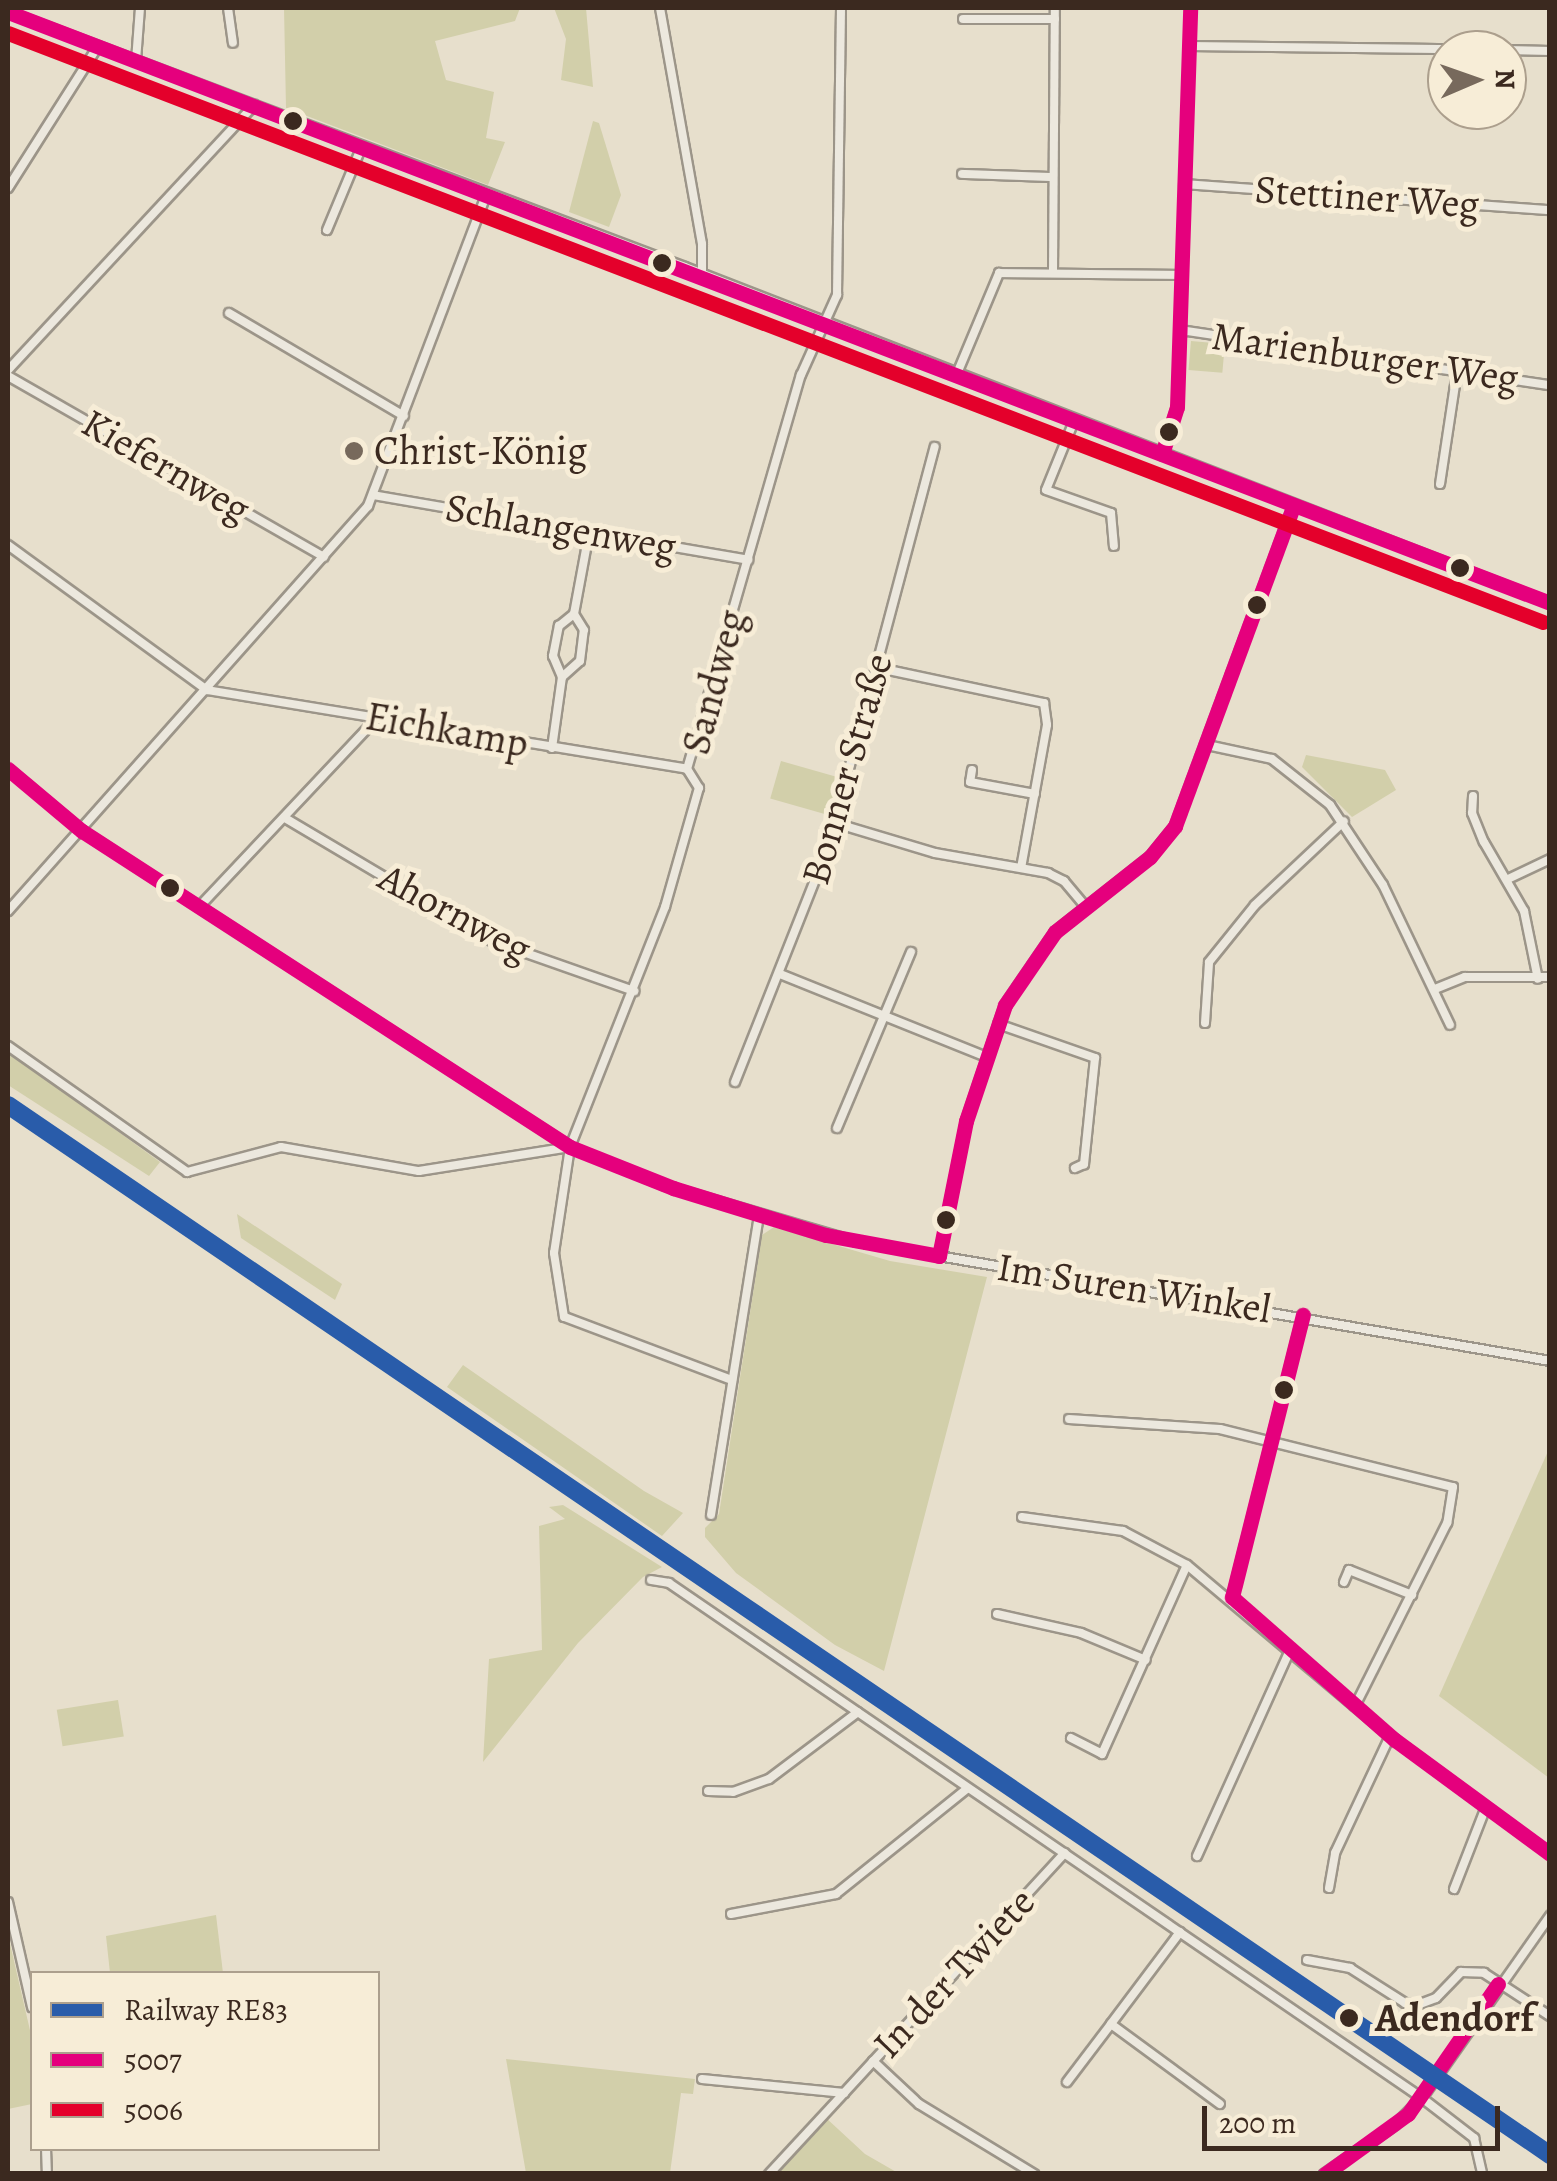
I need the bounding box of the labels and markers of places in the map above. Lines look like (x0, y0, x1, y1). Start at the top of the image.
unlabelled marker (283, 111, 303, 131)
unlabelled marker (652, 253, 672, 273)
unlabelled marker (1159, 422, 1179, 442)
place label: Christ-König (374, 427, 587, 475)
marker: Christ-König (343, 440, 365, 462)
unlabelled marker (1450, 558, 1470, 578)
unlabelled marker (1247, 595, 1267, 615)
unlabelled marker (160, 878, 180, 898)
unlabelled marker (936, 1210, 956, 1230)
unlabelled marker (1274, 1380, 1294, 1400)
place label: Adendorf (1375, 1994, 1534, 2042)
marker: Adendorf (1332, 2001, 1366, 2035)

